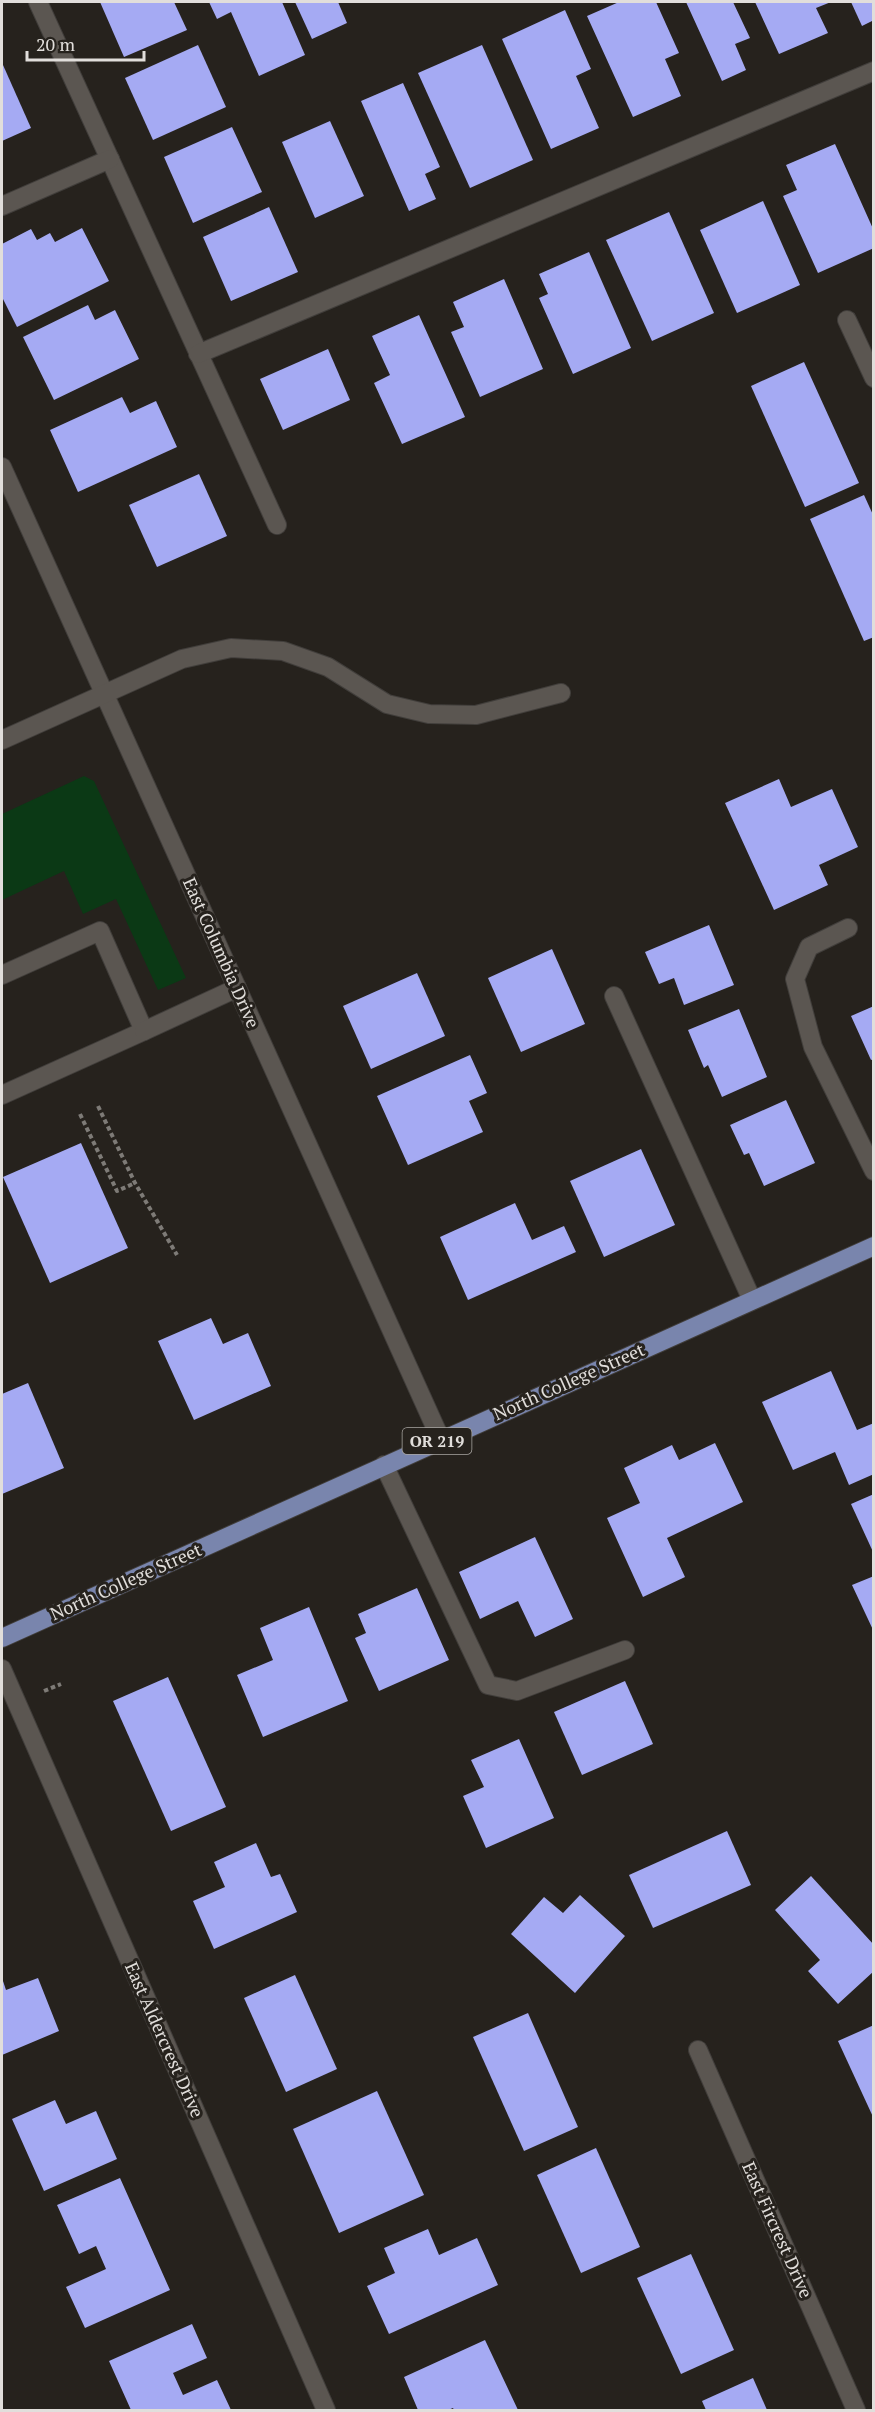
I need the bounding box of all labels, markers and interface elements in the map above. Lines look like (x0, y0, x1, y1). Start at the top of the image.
scale bar (27, 24, 144, 62)
text: 20 m (36, 32, 76, 56)
street label: East Columbia Drive (178, 874, 266, 1032)
street label: North College Street (489, 1337, 648, 1425)
road number: OR 219 (402, 1428, 472, 1454)
street label: North College Street (46, 1537, 205, 1625)
street label: East Aldercrest Drive (120, 1958, 210, 2121)
street label: East Fircrest Drive (737, 2158, 819, 2301)

